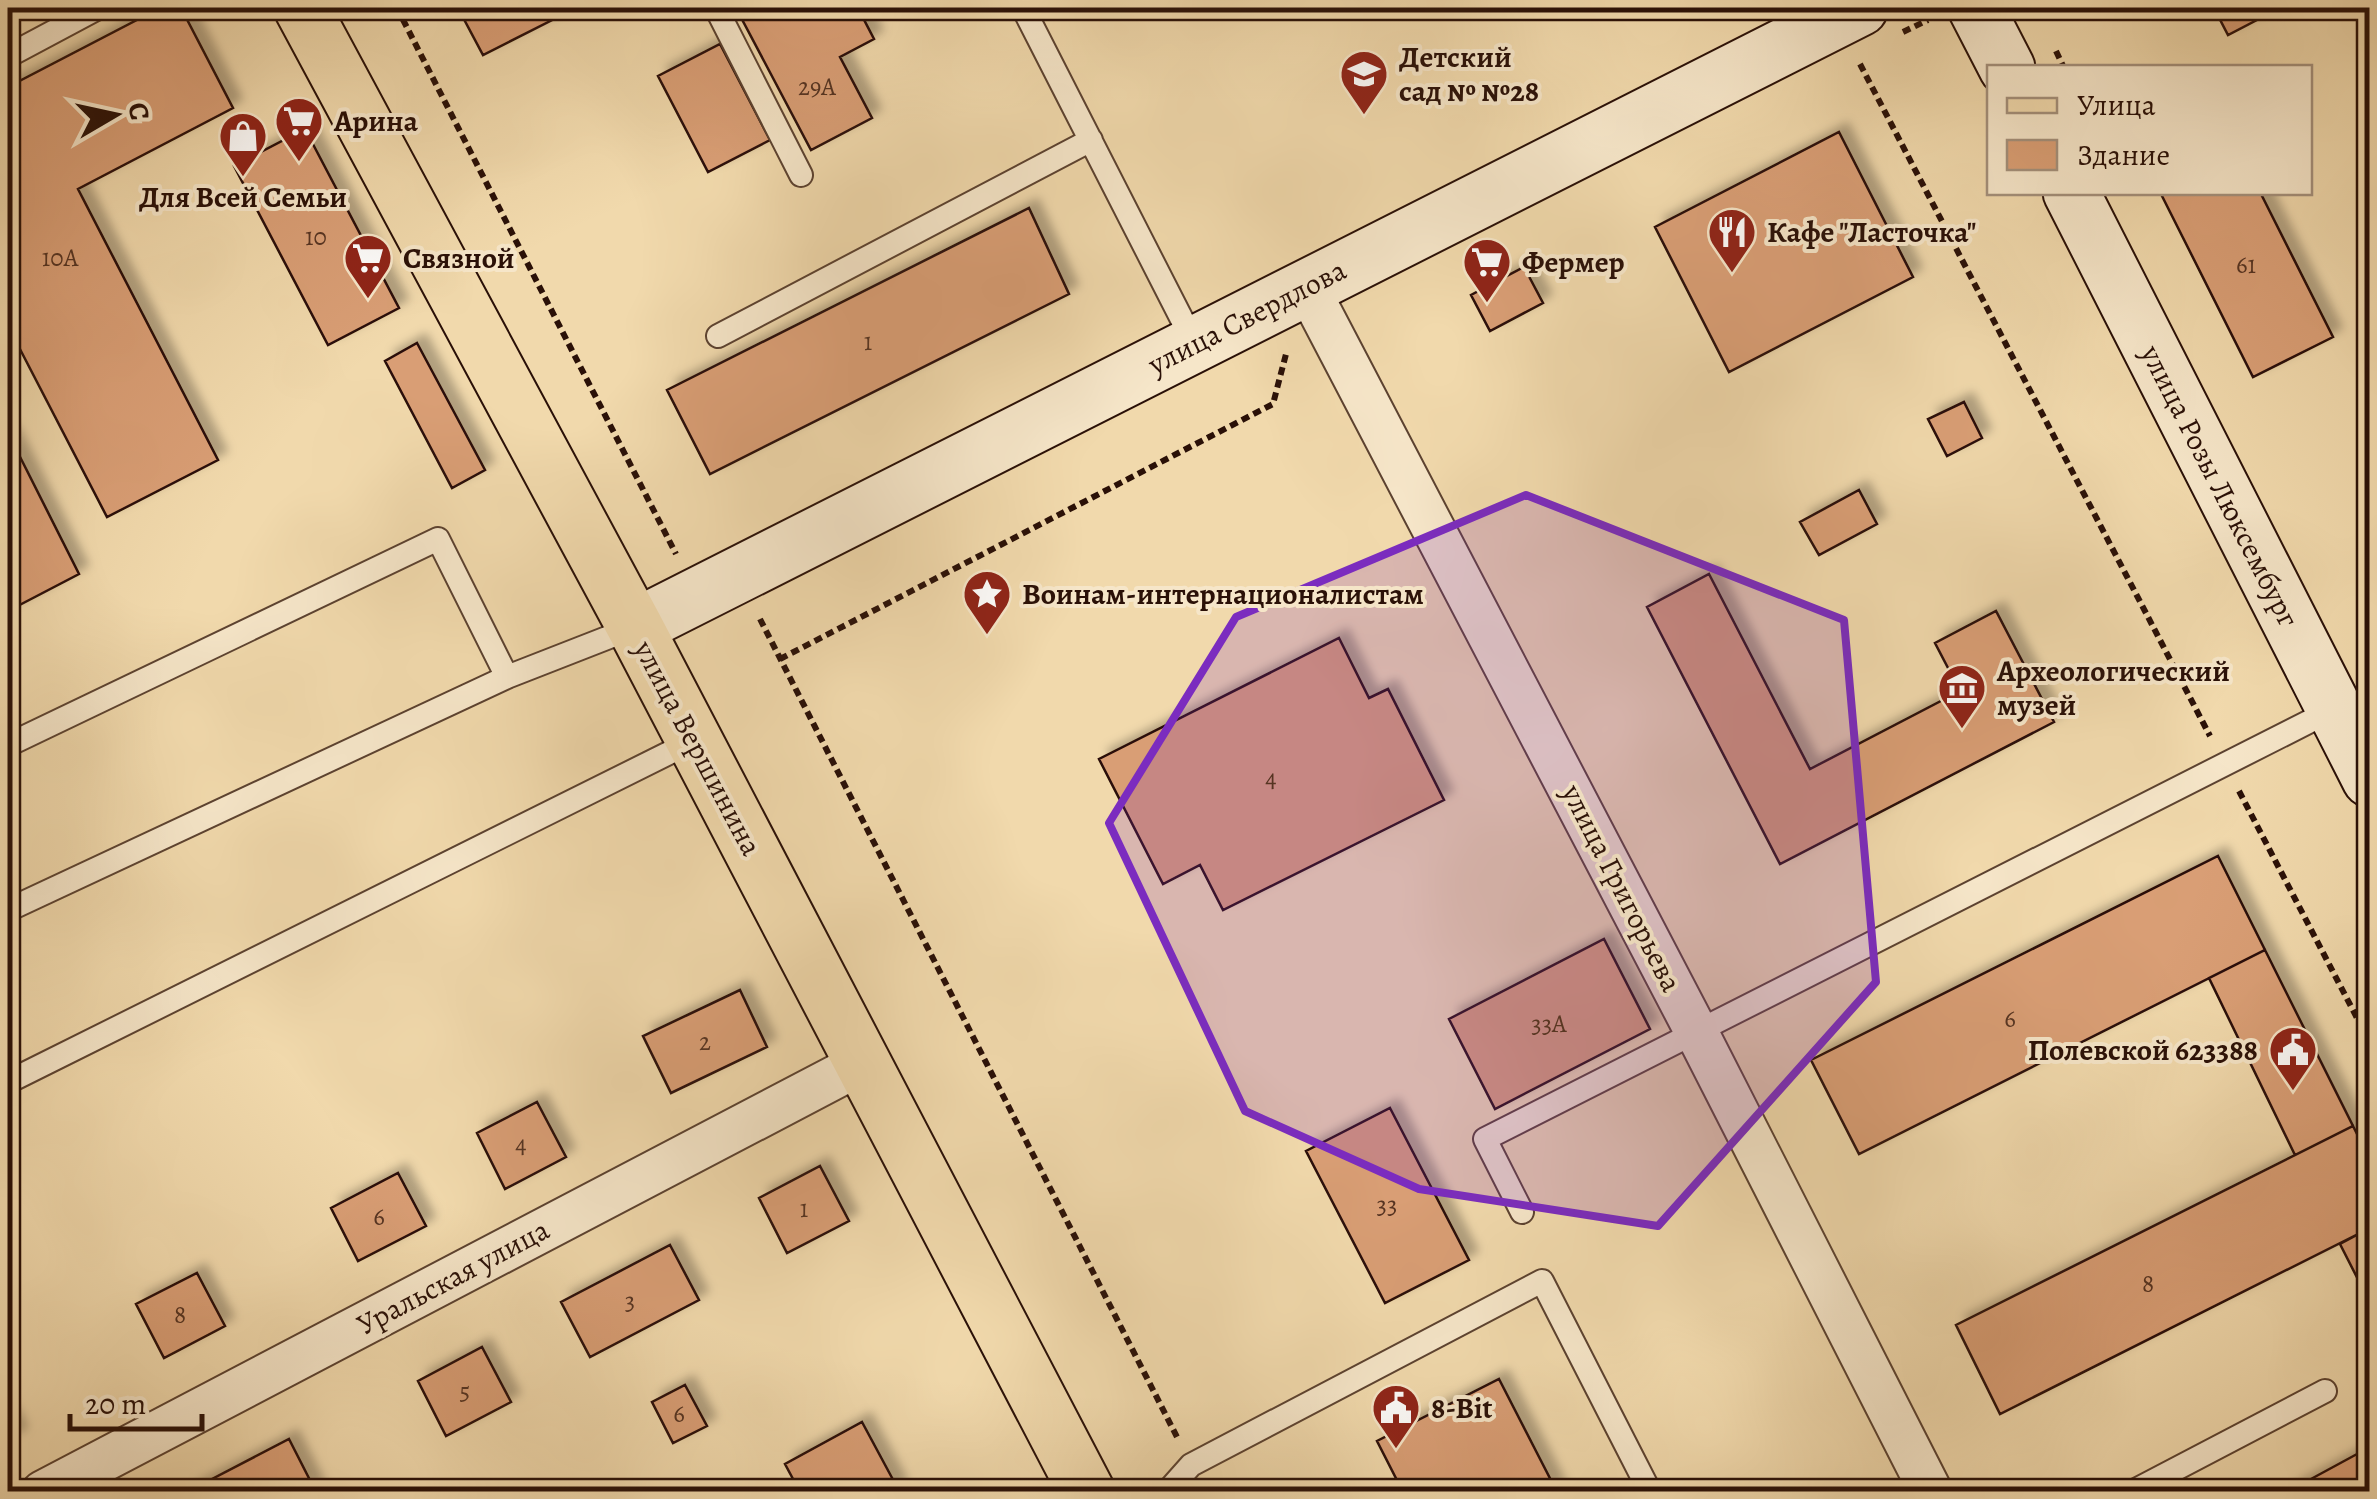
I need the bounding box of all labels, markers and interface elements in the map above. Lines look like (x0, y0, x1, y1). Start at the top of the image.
place label: Детский сад № №28 (1399, 37, 1539, 111)
school or university icon: Детский сад № №28 (1338, 48, 1390, 116)
north arrow (65, 65, 165, 165)
legend (1987, 65, 2312, 195)
house number: 29А (798, 70, 836, 104)
text: Улица (2077, 85, 2156, 125)
supermarket icon: Арина (273, 95, 325, 163)
text: С (119, 100, 159, 123)
place label: Арина (333, 101, 419, 141)
shop icon: Для Всей Семьи (217, 110, 269, 178)
text: Здание (2077, 135, 2170, 175)
place label: Для Всей Семьи (139, 177, 347, 217)
restaurant icon: Кафе "Ласточка" (1706, 206, 1758, 274)
place label: Кафе "Ласточка" (1767, 212, 1976, 252)
house number: 10 (305, 220, 327, 254)
supermarket icon: Связной (342, 232, 394, 300)
supermarket icon: Фермер (1461, 236, 1513, 304)
place label: Связной (403, 238, 515, 278)
house number: 10А (42, 241, 79, 275)
place label: Фермер (1522, 242, 1625, 282)
house number: 61 (2236, 248, 2256, 282)
street label: улица Свердлова (1140, 250, 1353, 385)
house number: 1 (864, 325, 872, 359)
street label: улица Розы Люксембург (2131, 337, 2309, 634)
place icon: Воинам-интернационалистам (961, 568, 1013, 636)
place label: Воинам-интернационалистам (1022, 574, 1424, 614)
street label: улица Вершинина (624, 633, 772, 863)
place label: Археологический музей (1996, 651, 2230, 725)
museum icon: Археологический музей (1936, 662, 1988, 730)
house number: 4 (1265, 762, 1277, 796)
street label: улица Григорьева (1552, 777, 1692, 999)
house number: 6 (2004, 1002, 2016, 1036)
house number: 33А (1531, 1007, 1567, 1041)
public building icon: Полевской 623388 (2267, 1024, 2319, 1092)
house number: 2 (699, 1025, 711, 1059)
place label: Полевской 623388 (2028, 1030, 2258, 1070)
house number: 4 (515, 1128, 527, 1162)
house number: 33 (1377, 1188, 1397, 1222)
house number: 1 (800, 1192, 808, 1226)
house number: 6 (373, 1200, 385, 1234)
street label: Уральская улица (350, 1209, 556, 1345)
house number: 8 (2142, 1267, 2154, 1301)
house number: 3 (625, 1284, 635, 1318)
house number: 8 (174, 1298, 186, 1332)
scale bar (70, 1369, 202, 1431)
house number: 5 (460, 1374, 470, 1408)
public building icon: 8-Bit (1370, 1382, 1422, 1450)
text: 20 m (85, 1384, 146, 1424)
place label: 8-Bit (1431, 1388, 1493, 1428)
house number: 6 (673, 1397, 685, 1431)

